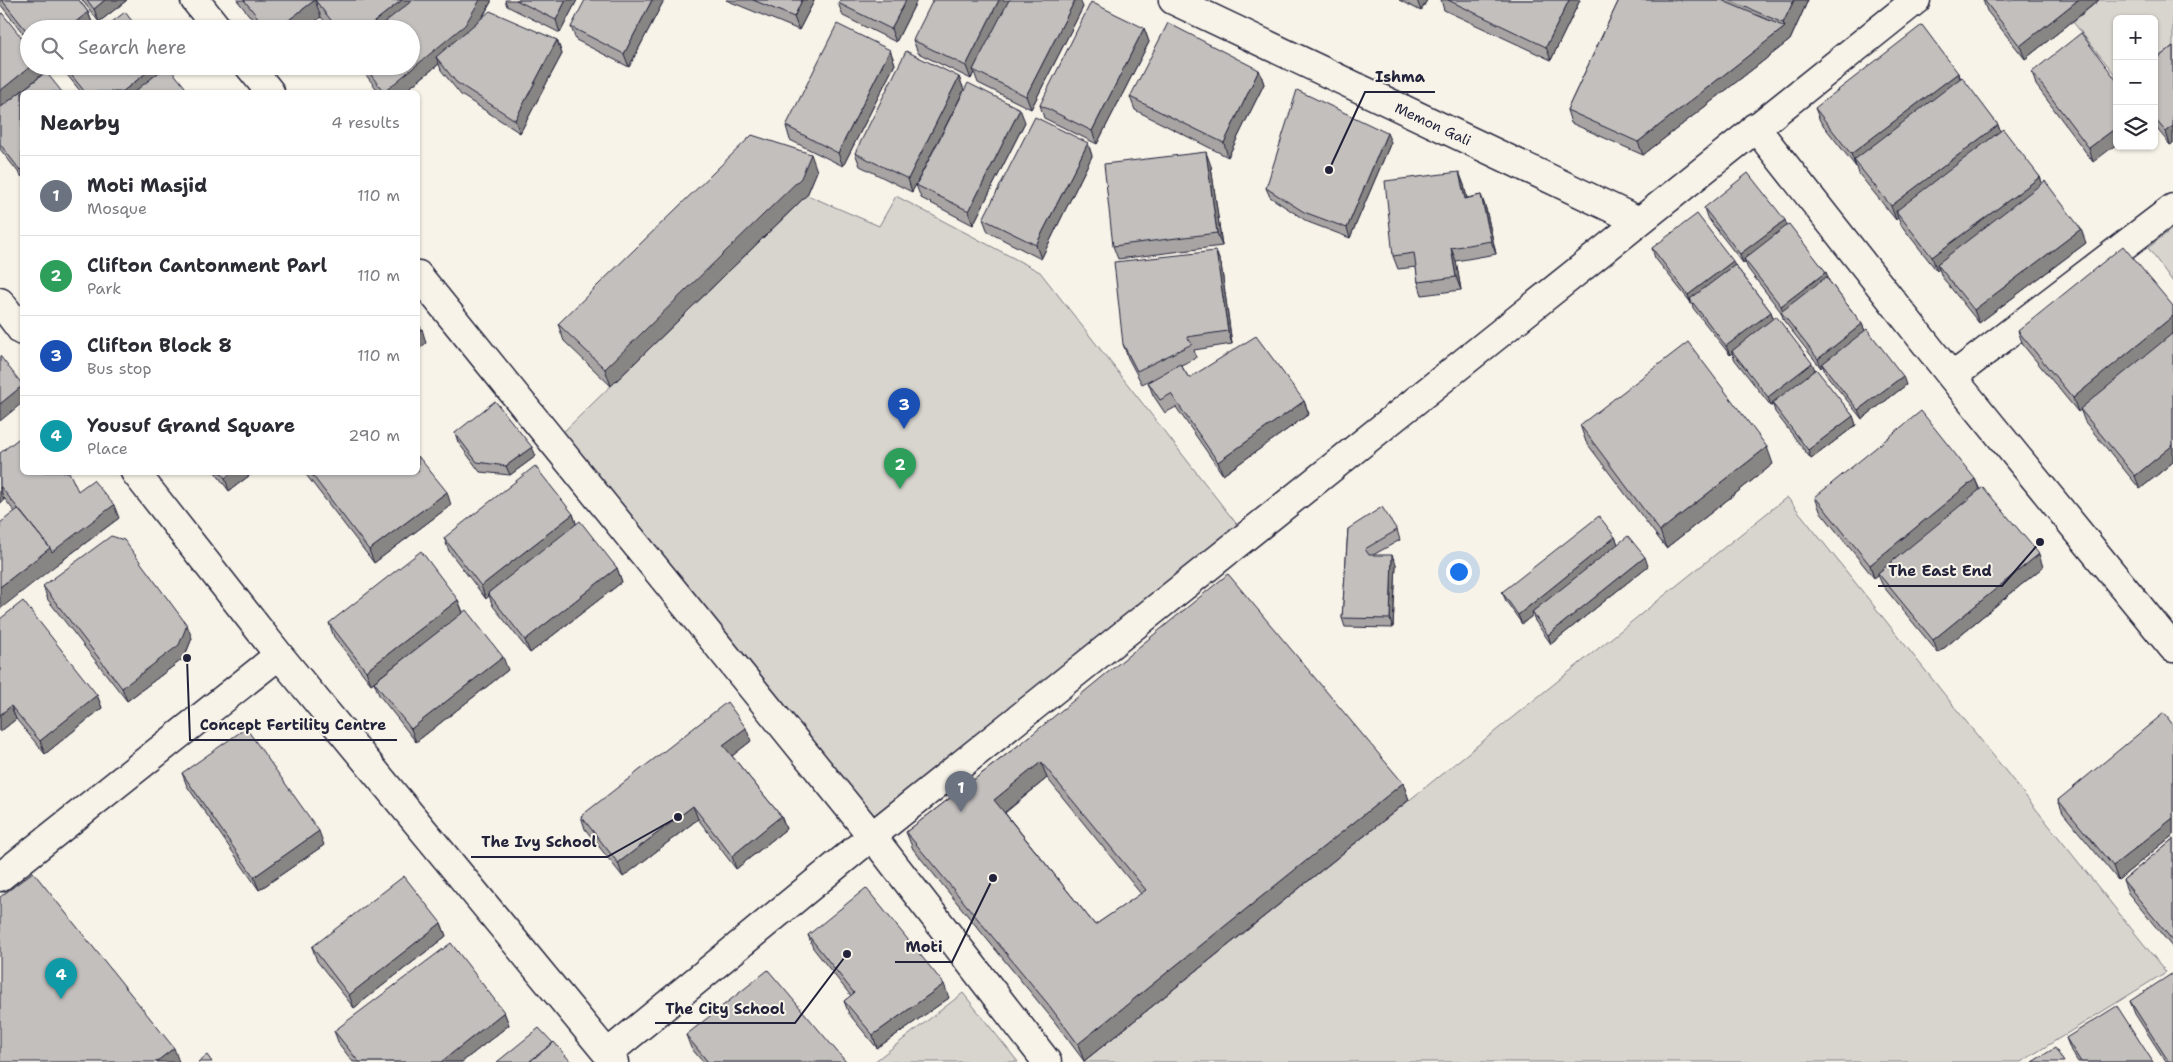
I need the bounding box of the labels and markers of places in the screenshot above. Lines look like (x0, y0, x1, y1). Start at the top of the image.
callout: Ishma (1365, 62, 1435, 92)
pin: 3 (888, 388, 920, 429)
pin: 2 (884, 448, 916, 489)
callout: The East End (1878, 556, 2002, 586)
callout: Concept Fertility Centre (190, 710, 397, 740)
pin: 1 (945, 771, 977, 812)
callout: The Ivy School (471, 827, 607, 857)
callout: Moti (895, 932, 952, 962)
pin: 4 (45, 958, 77, 999)
callout: The City School (655, 993, 795, 1023)

